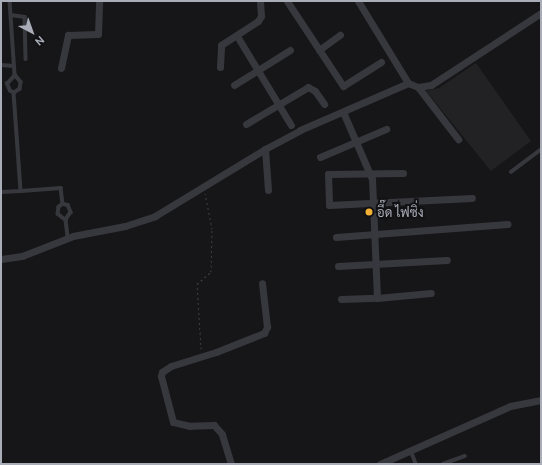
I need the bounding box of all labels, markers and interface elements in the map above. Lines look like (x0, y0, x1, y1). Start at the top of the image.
north arrow (12, 12, 52, 52)
text: N (33, 34, 47, 48)
place label: อี๊ด ไฟซิ่ง (377, 204, 424, 220)
marker: อี๊ด ไฟซิ่ง (364, 207, 374, 217)

